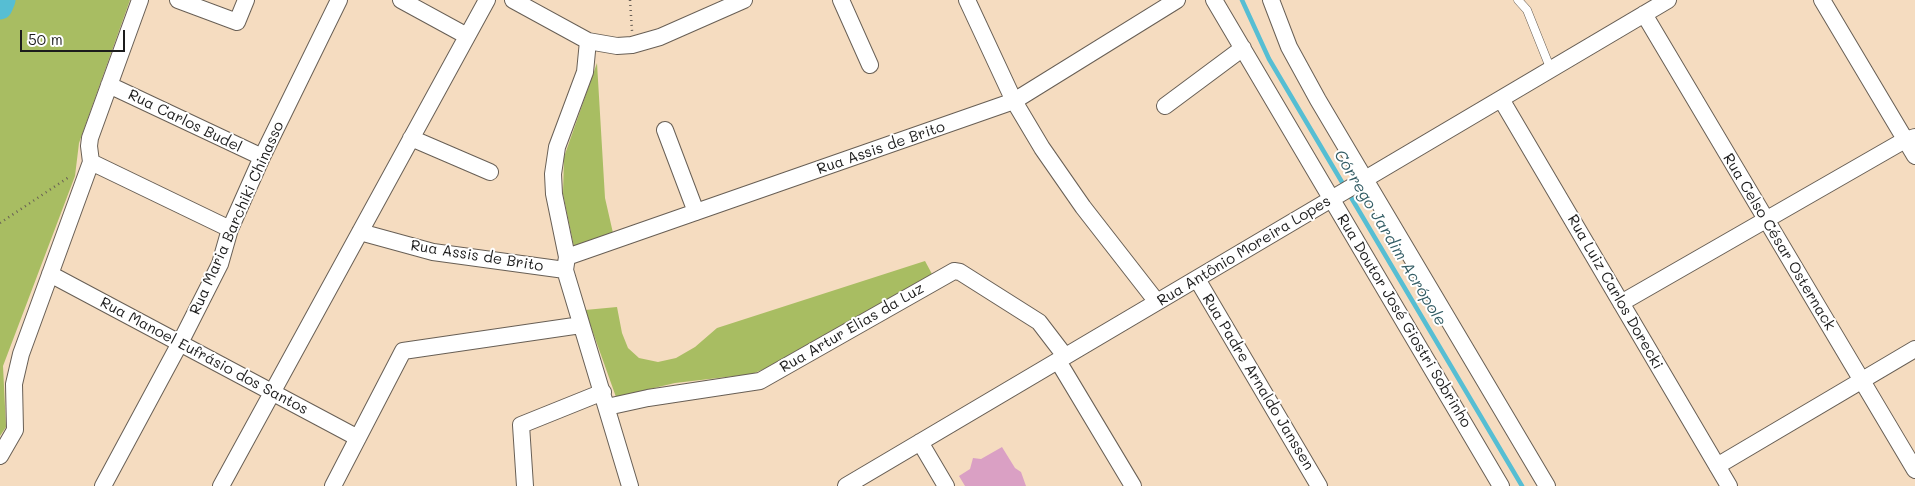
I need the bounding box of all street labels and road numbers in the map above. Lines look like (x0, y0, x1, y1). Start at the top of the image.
street label: Rua Carlos Budel (125, 86, 245, 156)
street label: Rua Maria Barchiki Chinasso (186, 118, 288, 318)
street label: Rua Assis de Brito (815, 118, 947, 178)
street label: Rua Celso César Osternack (1719, 150, 1839, 334)
street label: Rua Antônio Moreira Lopes (1154, 192, 1334, 310)
street label: Rua Doutor José Giostri Sobrinho (1333, 211, 1475, 431)
street label: Rua Luiz Carlos Dorecki (1563, 211, 1667, 373)
street label: Rua Assis de Brito (409, 237, 545, 275)
street label: Rua Artur Elias da Luz (777, 279, 927, 377)
street label: Rua Padre Arnaldo Janssen (1198, 291, 1318, 473)
street label: Rua Manoel Eufrásio dos Santos (97, 293, 311, 419)

